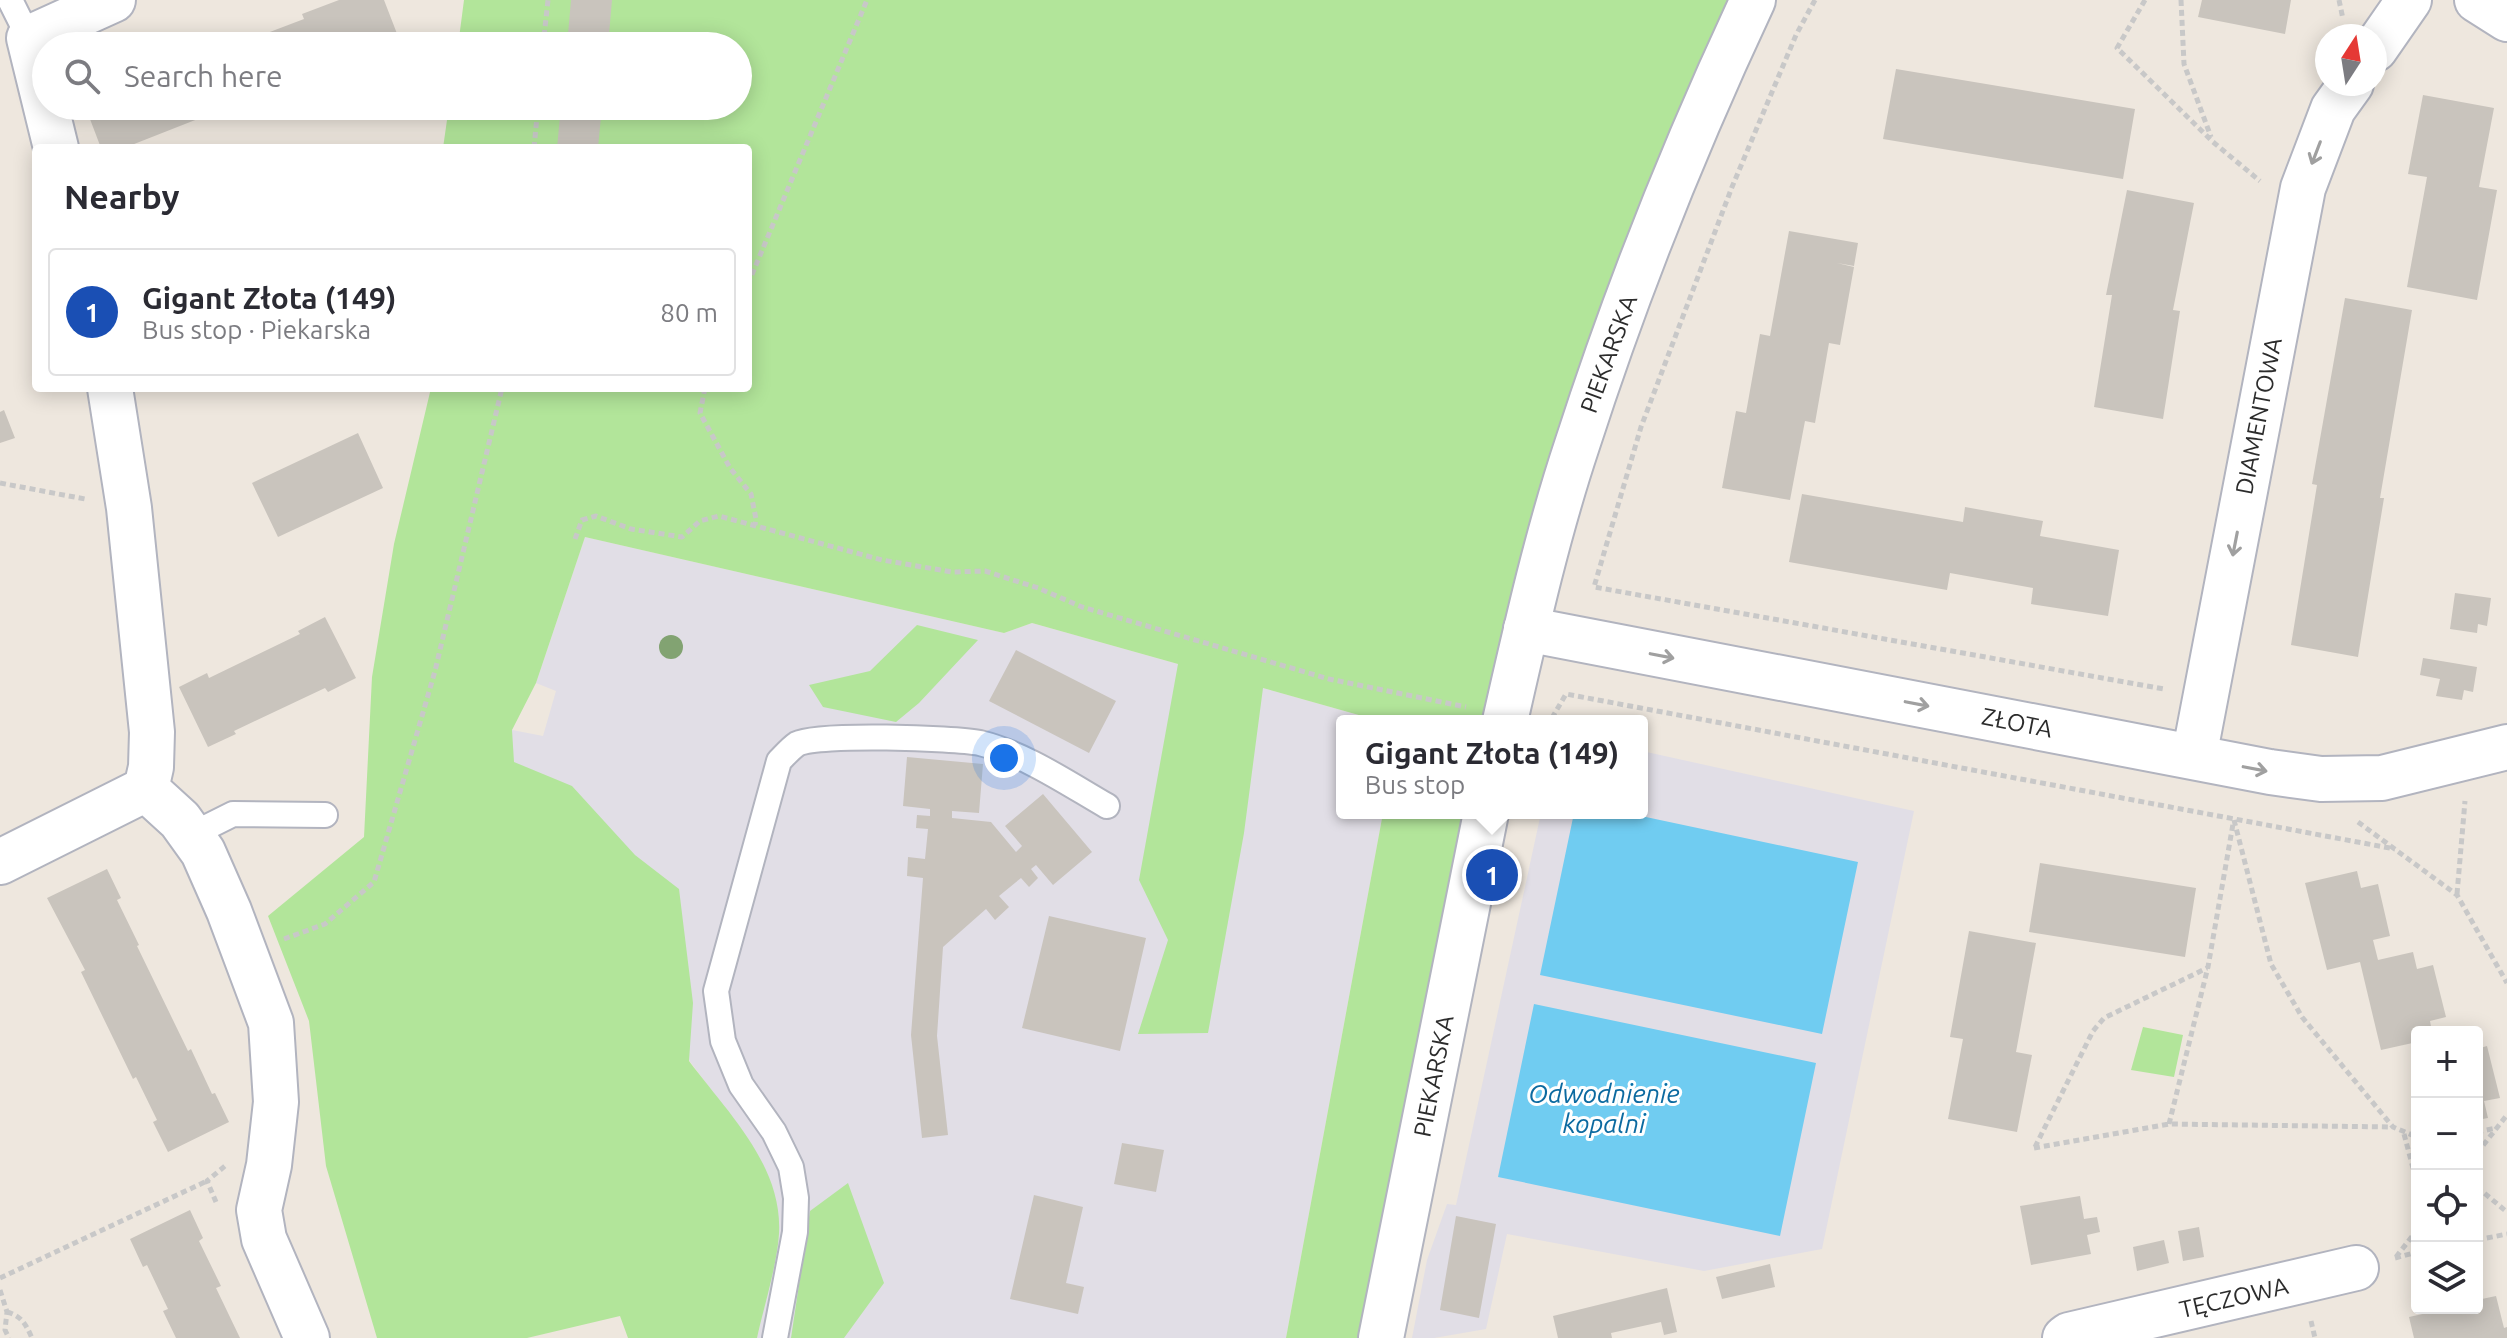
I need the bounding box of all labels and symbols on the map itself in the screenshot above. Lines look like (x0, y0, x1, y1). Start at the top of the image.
north arrow (2315, 24, 2387, 96)
one-way arrow (2308, 141, 2322, 165)
street label: PIEKARSKA (1575, 291, 1642, 416)
street label: DIAMENTOWA (2230, 335, 2287, 497)
one-way arrow (2226, 531, 2241, 557)
one-way arrow (1648, 649, 1674, 664)
one-way arrow (1904, 698, 1929, 713)
street label: ZŁOTA (1980, 702, 2055, 743)
your location (984, 738, 1024, 778)
one-way arrow (2242, 762, 2267, 777)
pin: 1 (1466, 845, 1518, 905)
street label: PIEKARSKA (1408, 1012, 1459, 1139)
water label: Odwodnienie kopalni (1528, 1079, 1680, 1138)
street label: TĘCZOWA (2177, 1272, 2291, 1323)

